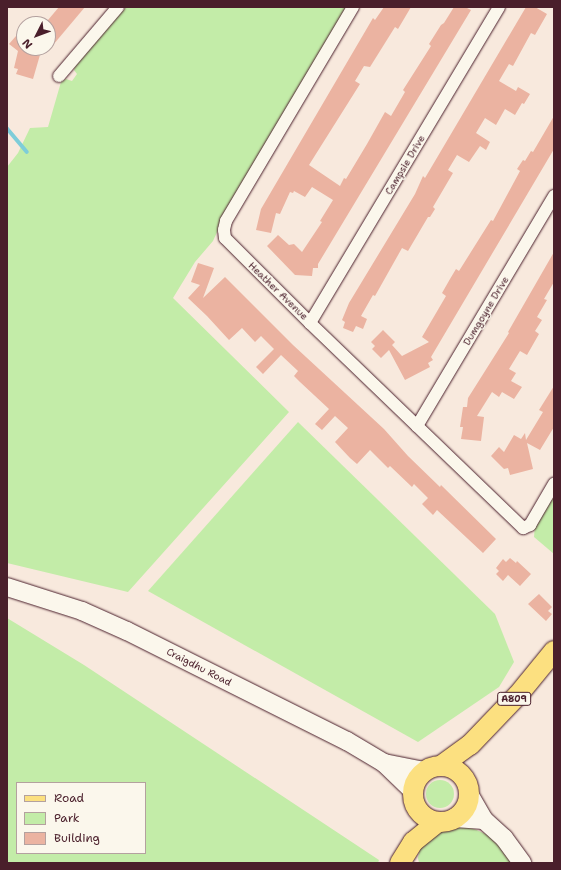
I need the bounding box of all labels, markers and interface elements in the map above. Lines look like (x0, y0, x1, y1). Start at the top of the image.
north arrow (16, 16, 56, 56)
text: N (19, 35, 36, 52)
street label: Campsie Drive (383, 133, 427, 197)
street label: Heather Avenue (246, 260, 310, 322)
street label: Dumgoyne Drive (461, 274, 511, 348)
street label: Craigdhu Road (164, 645, 234, 689)
road number: A809 (497, 692, 531, 706)
legend (16, 782, 146, 854)
text: Road (54, 790, 84, 806)
text: Park (54, 810, 80, 826)
text: Building (54, 830, 100, 846)

